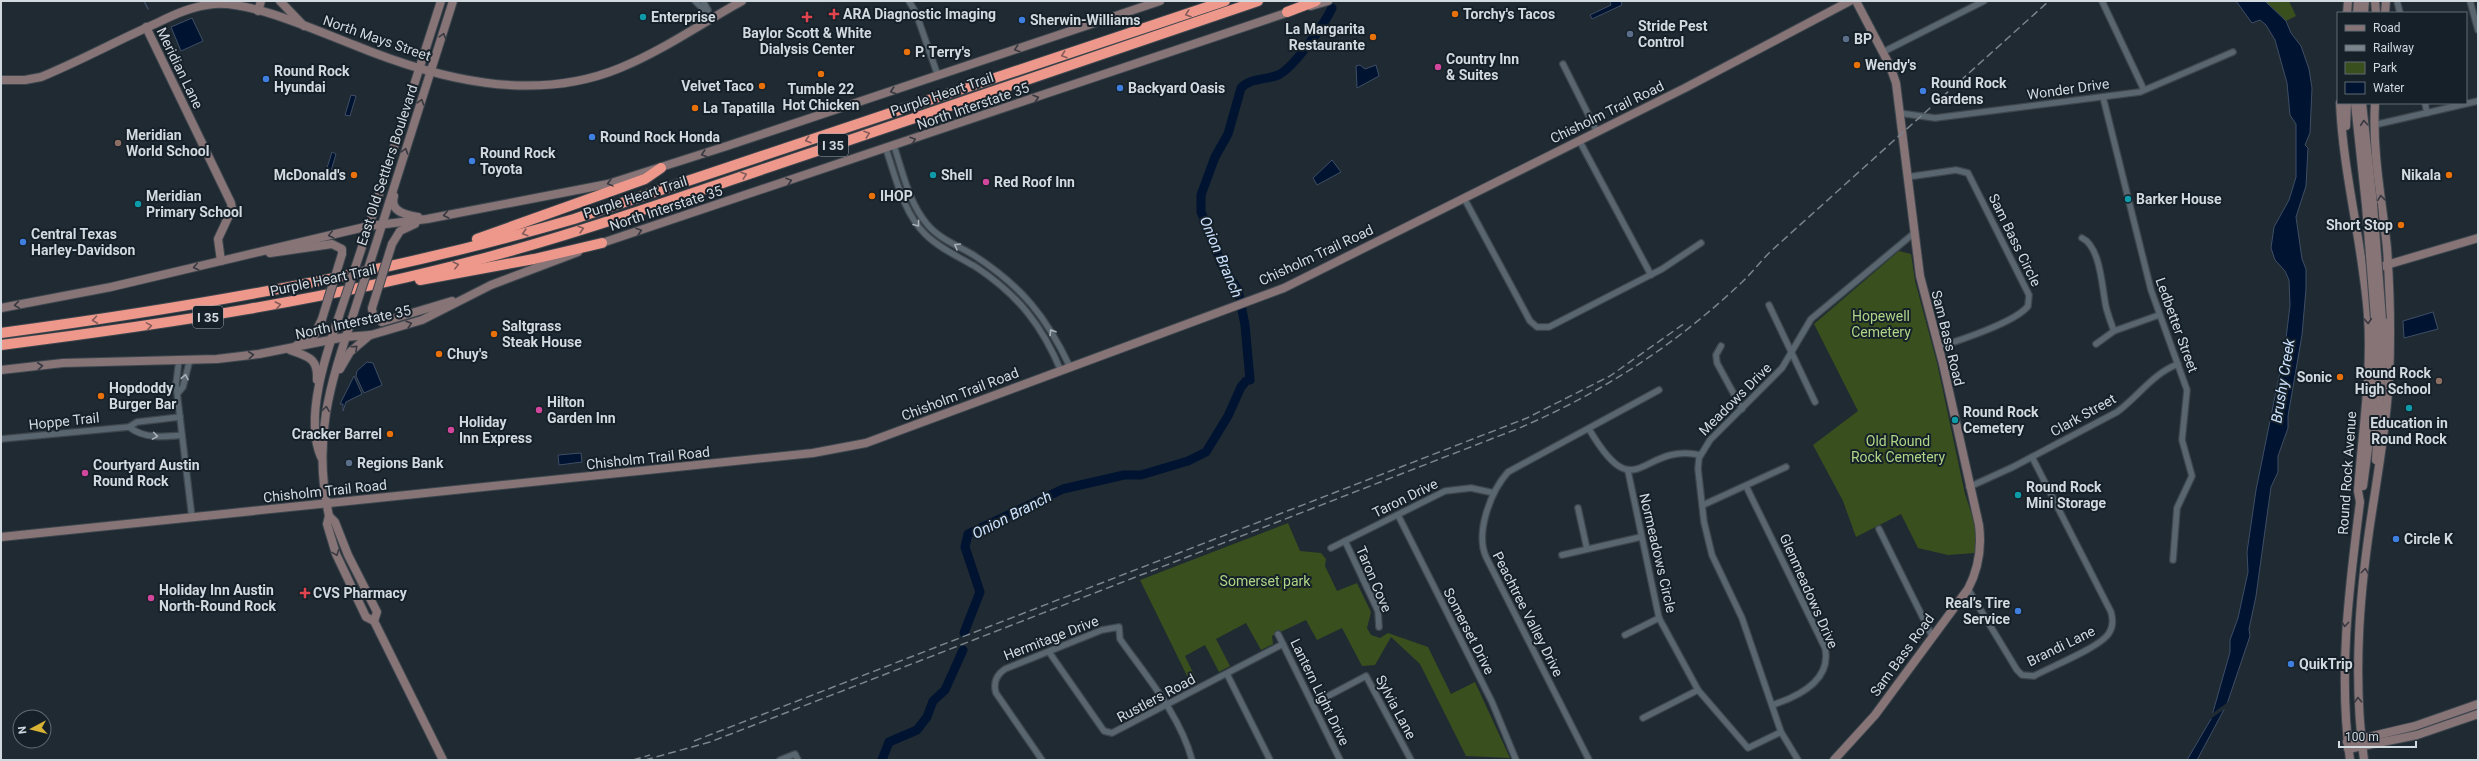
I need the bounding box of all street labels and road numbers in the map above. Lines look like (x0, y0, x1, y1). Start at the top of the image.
street label: North Mays Street (321, 12, 433, 64)
street label: Meridian Lane (153, 25, 207, 111)
street label: Purple Heart Trail (888, 69, 996, 119)
street label: Wonder Drive (2026, 75, 2110, 103)
street label: Chisholm Trail Road (1548, 78, 1666, 146)
street label: North Interstate 35 (915, 79, 1031, 133)
street label: East Old Settlers Boulevard (353, 82, 421, 248)
road number: I 35 (818, 134, 848, 156)
street label: Purple Heart Trail (581, 173, 689, 221)
street label: North Interstate 35 (608, 182, 725, 234)
street label: Sam Bass Circle (1986, 191, 2044, 289)
street label: Chisholm Trail Road (1256, 221, 1376, 289)
street label: Purple Heart Trail (268, 261, 378, 299)
street label: Ledbetter Street (2152, 275, 2202, 375)
street label: Sam Bass Road (1928, 288, 1968, 388)
street label: North Interstate 35 (294, 302, 412, 342)
road number: I 35 (193, 306, 223, 328)
street label: Meadows Drive (1695, 359, 1775, 439)
street label: Chisholm Trail Road (899, 364, 1021, 424)
street label: Clark Street (2047, 390, 2119, 440)
street label: Hoppe Trail (28, 409, 100, 433)
street label: Round Rock Avenue (2335, 411, 2359, 535)
street label: Chisholm Trail Road (585, 444, 711, 472)
street label: Taron Drive (1370, 475, 1440, 521)
street label: Chisholm Trail Road (262, 477, 388, 505)
street label: Normeadows Circle (1636, 492, 1680, 614)
street label: Glenmeadows Drive (1776, 531, 1842, 651)
street label: Taron Cove (1353, 544, 1395, 614)
street label: Peachtree Valley Drive (1489, 549, 1567, 679)
street label: Somerset Drive (1440, 585, 1498, 677)
street label: Sam Bass Road (1867, 611, 1937, 699)
street label: Hermitage Drive (1001, 613, 1101, 663)
street label: Brandi Lane (2024, 623, 2098, 669)
street label: Lantern Light Drive (1287, 636, 1353, 748)
street label: Rustlers Road (1114, 671, 1198, 725)
street label: Sylvia Lane (1373, 672, 1419, 742)

